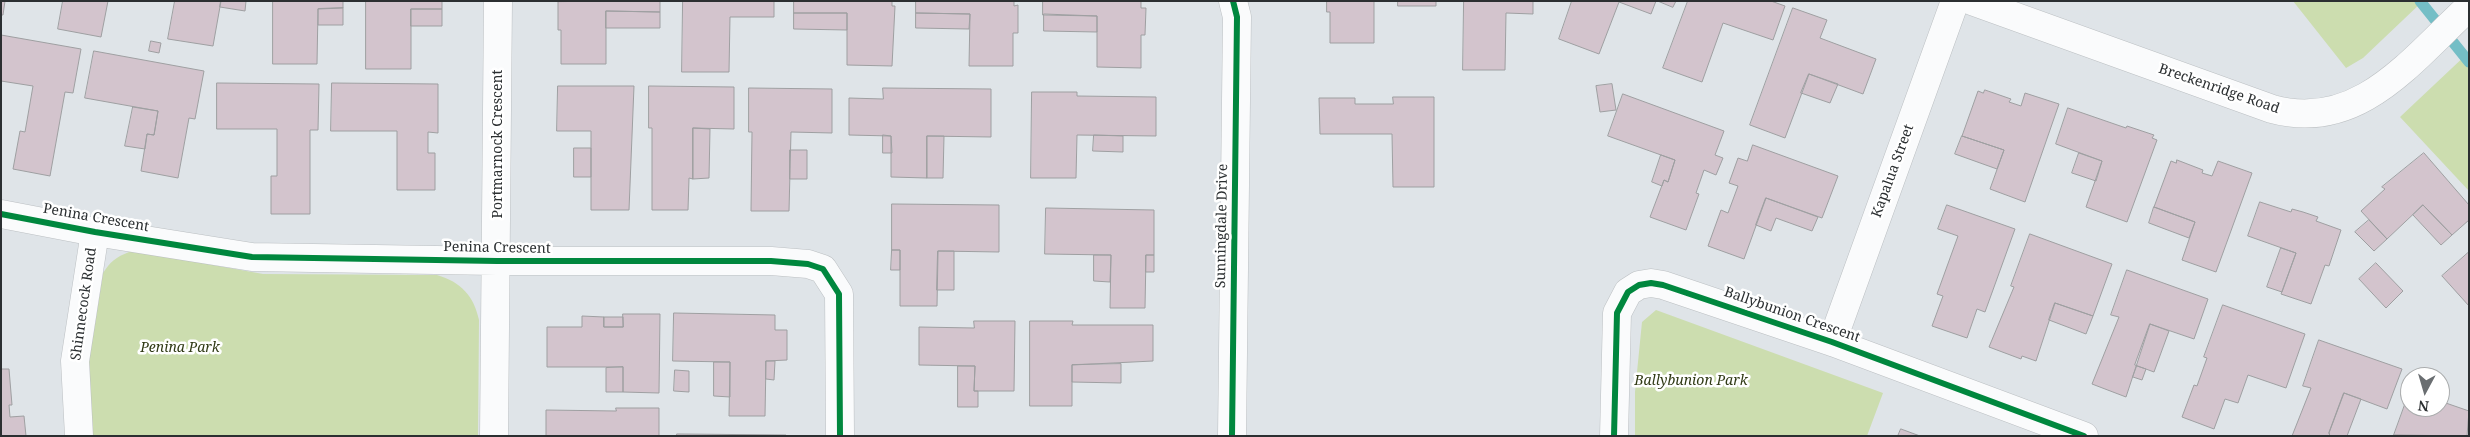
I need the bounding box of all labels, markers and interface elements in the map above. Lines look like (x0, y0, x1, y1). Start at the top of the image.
street label: Breckenridge Road (2156, 60, 2282, 118)
street label: Portmarnock Crescent (490, 70, 506, 218)
street label: Kapalua Street (1868, 122, 1918, 220)
street label: Sunningdale Drive (1213, 164, 1231, 288)
street label: Penina Crescent (42, 200, 150, 236)
street label: Penina Crescent (443, 239, 551, 257)
street label: Shinnecock Road (68, 246, 100, 362)
street label: Ballybunion Crescent (1722, 284, 1862, 346)
park label: Penina Park (140, 340, 220, 356)
north arrow (2400, 367, 2450, 417)
park label: Ballybunion Park (1634, 373, 1748, 389)
text: N (2417, 396, 2430, 416)

